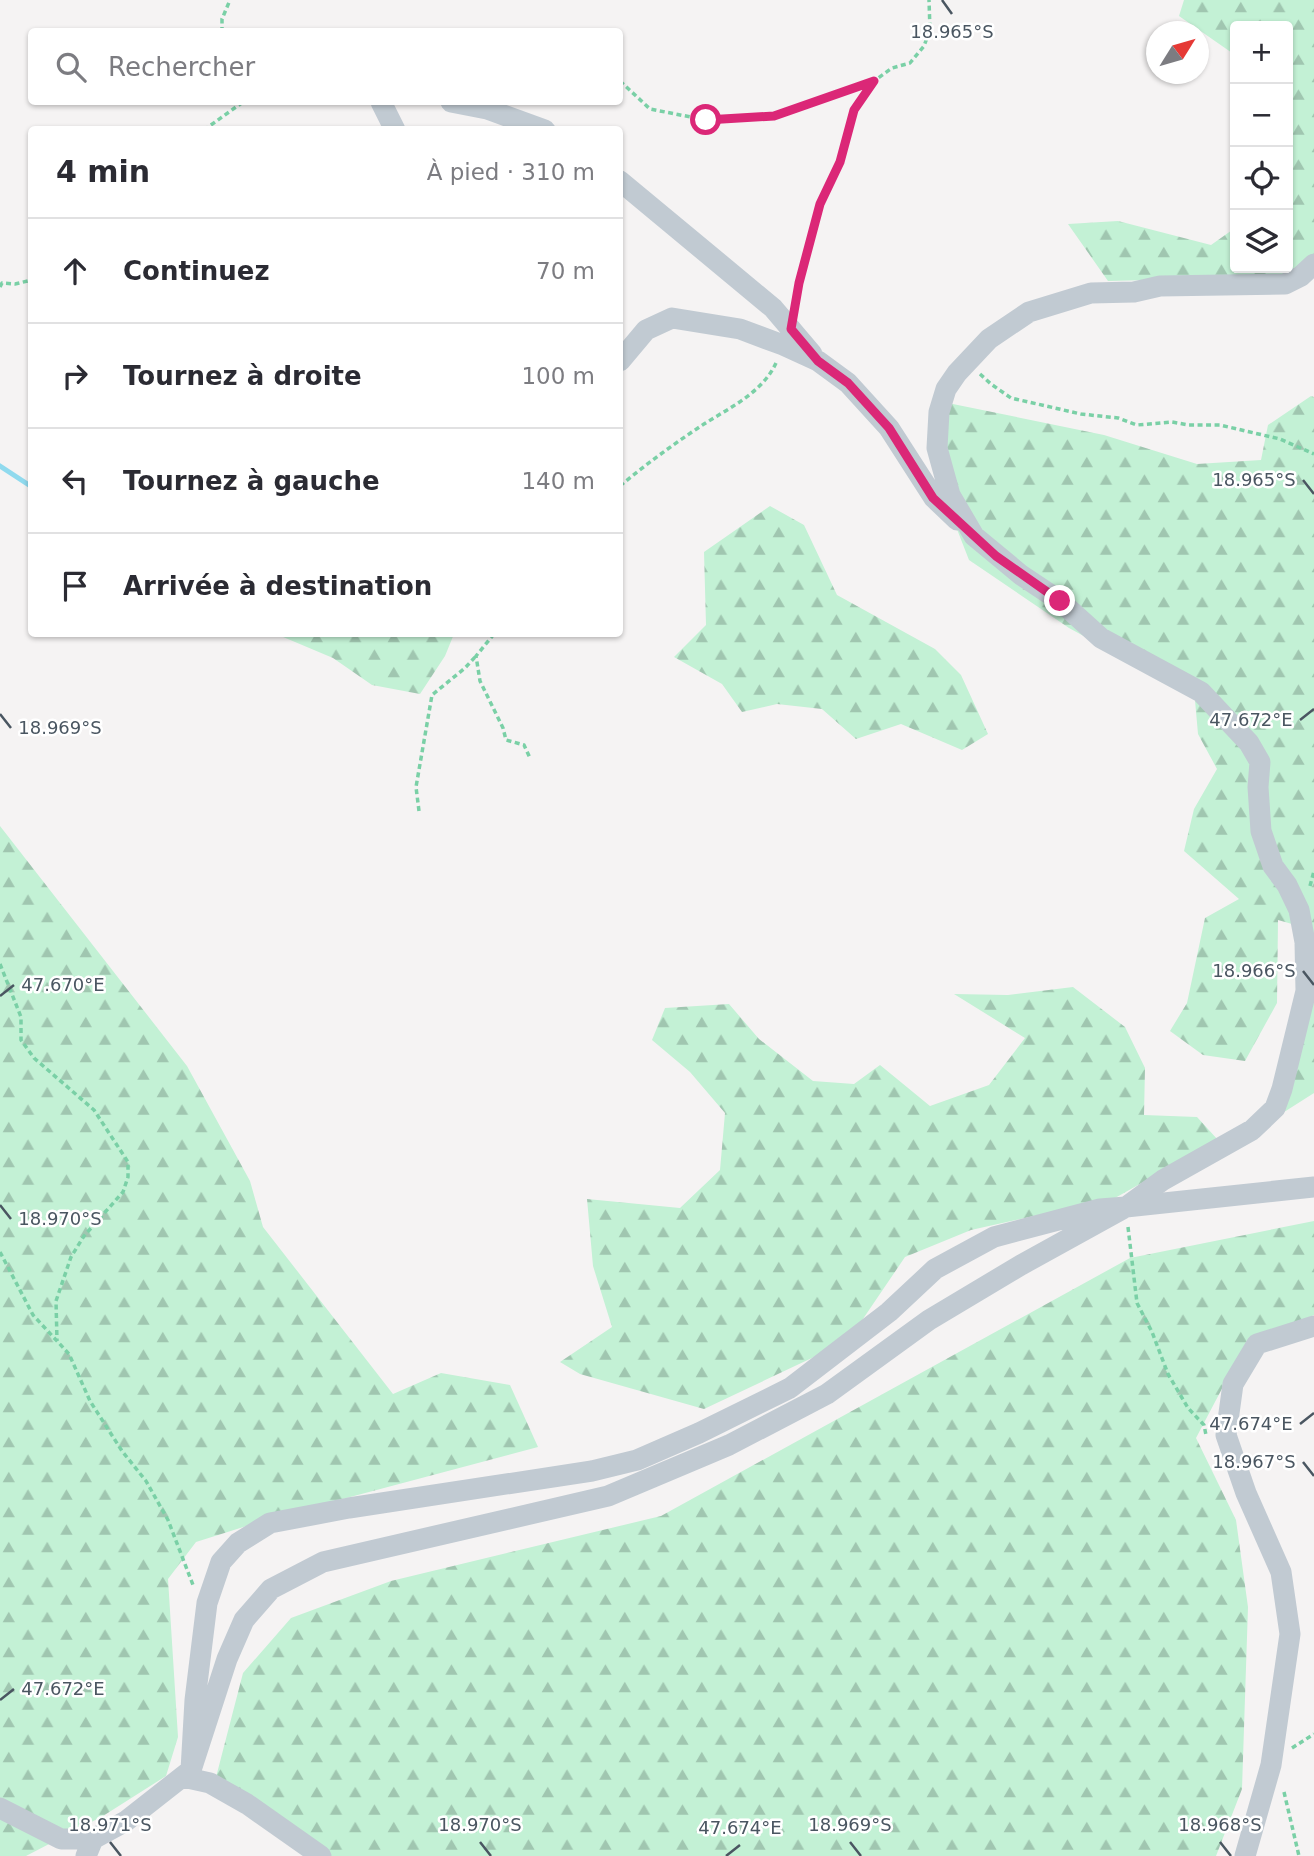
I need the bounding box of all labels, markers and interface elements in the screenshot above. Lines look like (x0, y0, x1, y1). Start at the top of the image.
text: 18.965°S (910, 21, 994, 42)
north arrow (1146, 21, 1209, 84)
map controls (1230, 21, 1293, 273)
button: + (1230, 21, 1293, 84)
search box (28, 28, 623, 105)
icon: search (52, 48, 90, 86)
text: Rechercher (108, 52, 255, 82)
button: − (1230, 84, 1293, 147)
route start (690, 104, 721, 135)
button: locate (1230, 147, 1293, 210)
text: 4 min (56, 154, 150, 189)
text: À pied · 310 m (427, 159, 595, 185)
button: layers (1230, 210, 1293, 273)
icon: ahead (56, 252, 94, 290)
text: Continuez (123, 256, 270, 286)
text: 70 m (536, 258, 595, 284)
icon: right (56, 357, 94, 395)
text: Tournez à droite (123, 361, 362, 391)
text: 100 m (521, 363, 595, 389)
icon: left (56, 462, 94, 500)
text: Tournez à gauche (123, 466, 380, 496)
text: 140 m (521, 468, 595, 494)
text: 18.965°S (1212, 469, 1296, 490)
icon: arrive (56, 567, 94, 605)
text: Arrivée à destination (123, 571, 432, 601)
route end (1044, 585, 1075, 616)
text: 47.672°E (1209, 709, 1293, 730)
text: 18.969°S (18, 717, 102, 738)
text: 18.966°S (1212, 960, 1296, 981)
text: 47.670°E (21, 974, 105, 995)
text: 18.970°S (18, 1208, 102, 1229)
text: 47.674°E (1209, 1413, 1293, 1434)
text: 18.967°S (1212, 1451, 1296, 1472)
text: 47.672°E (21, 1678, 105, 1699)
text: 18.971°S (68, 1814, 152, 1835)
text: 18.970°S (438, 1814, 522, 1835)
text: 18.969°S (808, 1814, 892, 1835)
text: 18.968°S (1178, 1814, 1262, 1835)
text: 47.674°E (698, 1817, 782, 1838)

